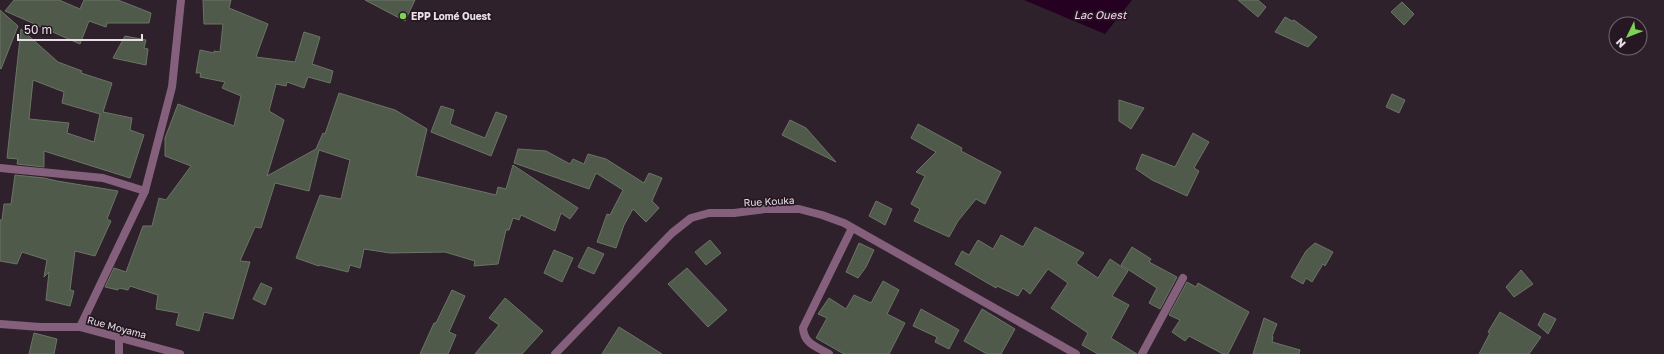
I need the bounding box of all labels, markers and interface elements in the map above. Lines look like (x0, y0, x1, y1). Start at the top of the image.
water label: Lac Ouest (1074, 8, 1128, 21)
place label: EPP Lomé Ouest (411, 10, 491, 22)
marker: EPP Lomé Ouest (398, 11, 408, 21)
scale bar (18, 16, 142, 42)
north arrow (1608, 16, 1648, 56)
text: 50 m (24, 22, 52, 37)
text: N (1613, 36, 1628, 51)
street label: Rue Kouka (743, 194, 795, 208)
street label: Rue Moyama (86, 313, 148, 341)

